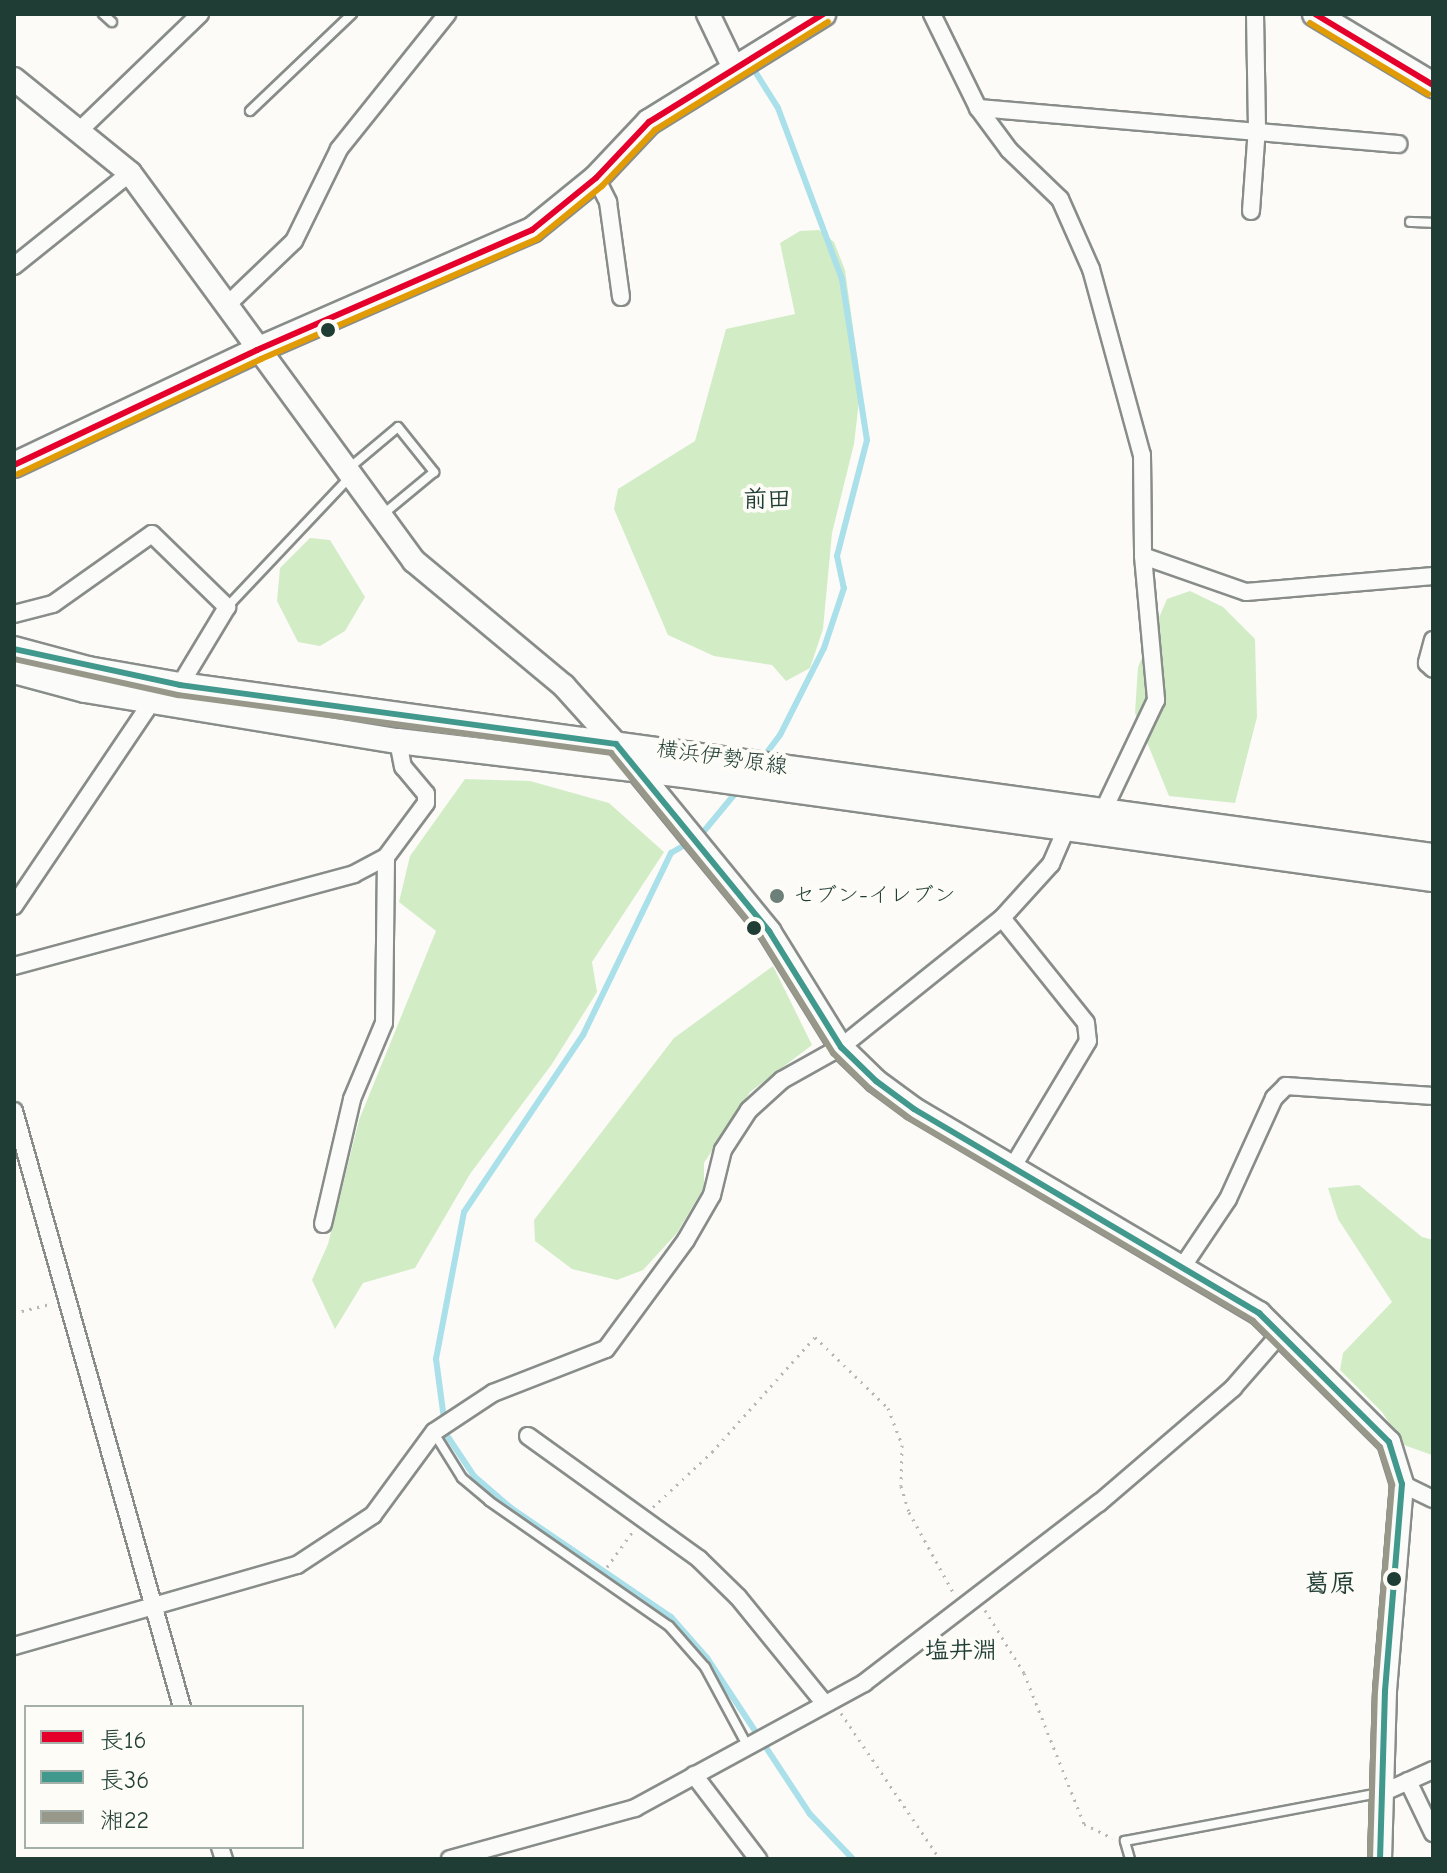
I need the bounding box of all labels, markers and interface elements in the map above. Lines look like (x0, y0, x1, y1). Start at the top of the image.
unlabelled marker (320, 322, 336, 338)
district label: 前田 (743, 486, 791, 514)
street label: 横浜伊勢原線 (655, 736, 789, 780)
place label: セブン-イレブン (793, 883, 956, 909)
marker: セブン-イレブン (768, 887, 786, 905)
unlabelled marker (746, 920, 762, 936)
district label: 葛原 (1304, 1569, 1356, 1601)
unlabelled marker (1386, 1571, 1402, 1587)
district label: 塩井淵 (925, 1637, 997, 1665)
legend (24, 1705, 304, 1849)
text: 長16 (100, 1726, 147, 1754)
text: 長36 (100, 1766, 149, 1794)
text: 湘22 (100, 1806, 149, 1834)

